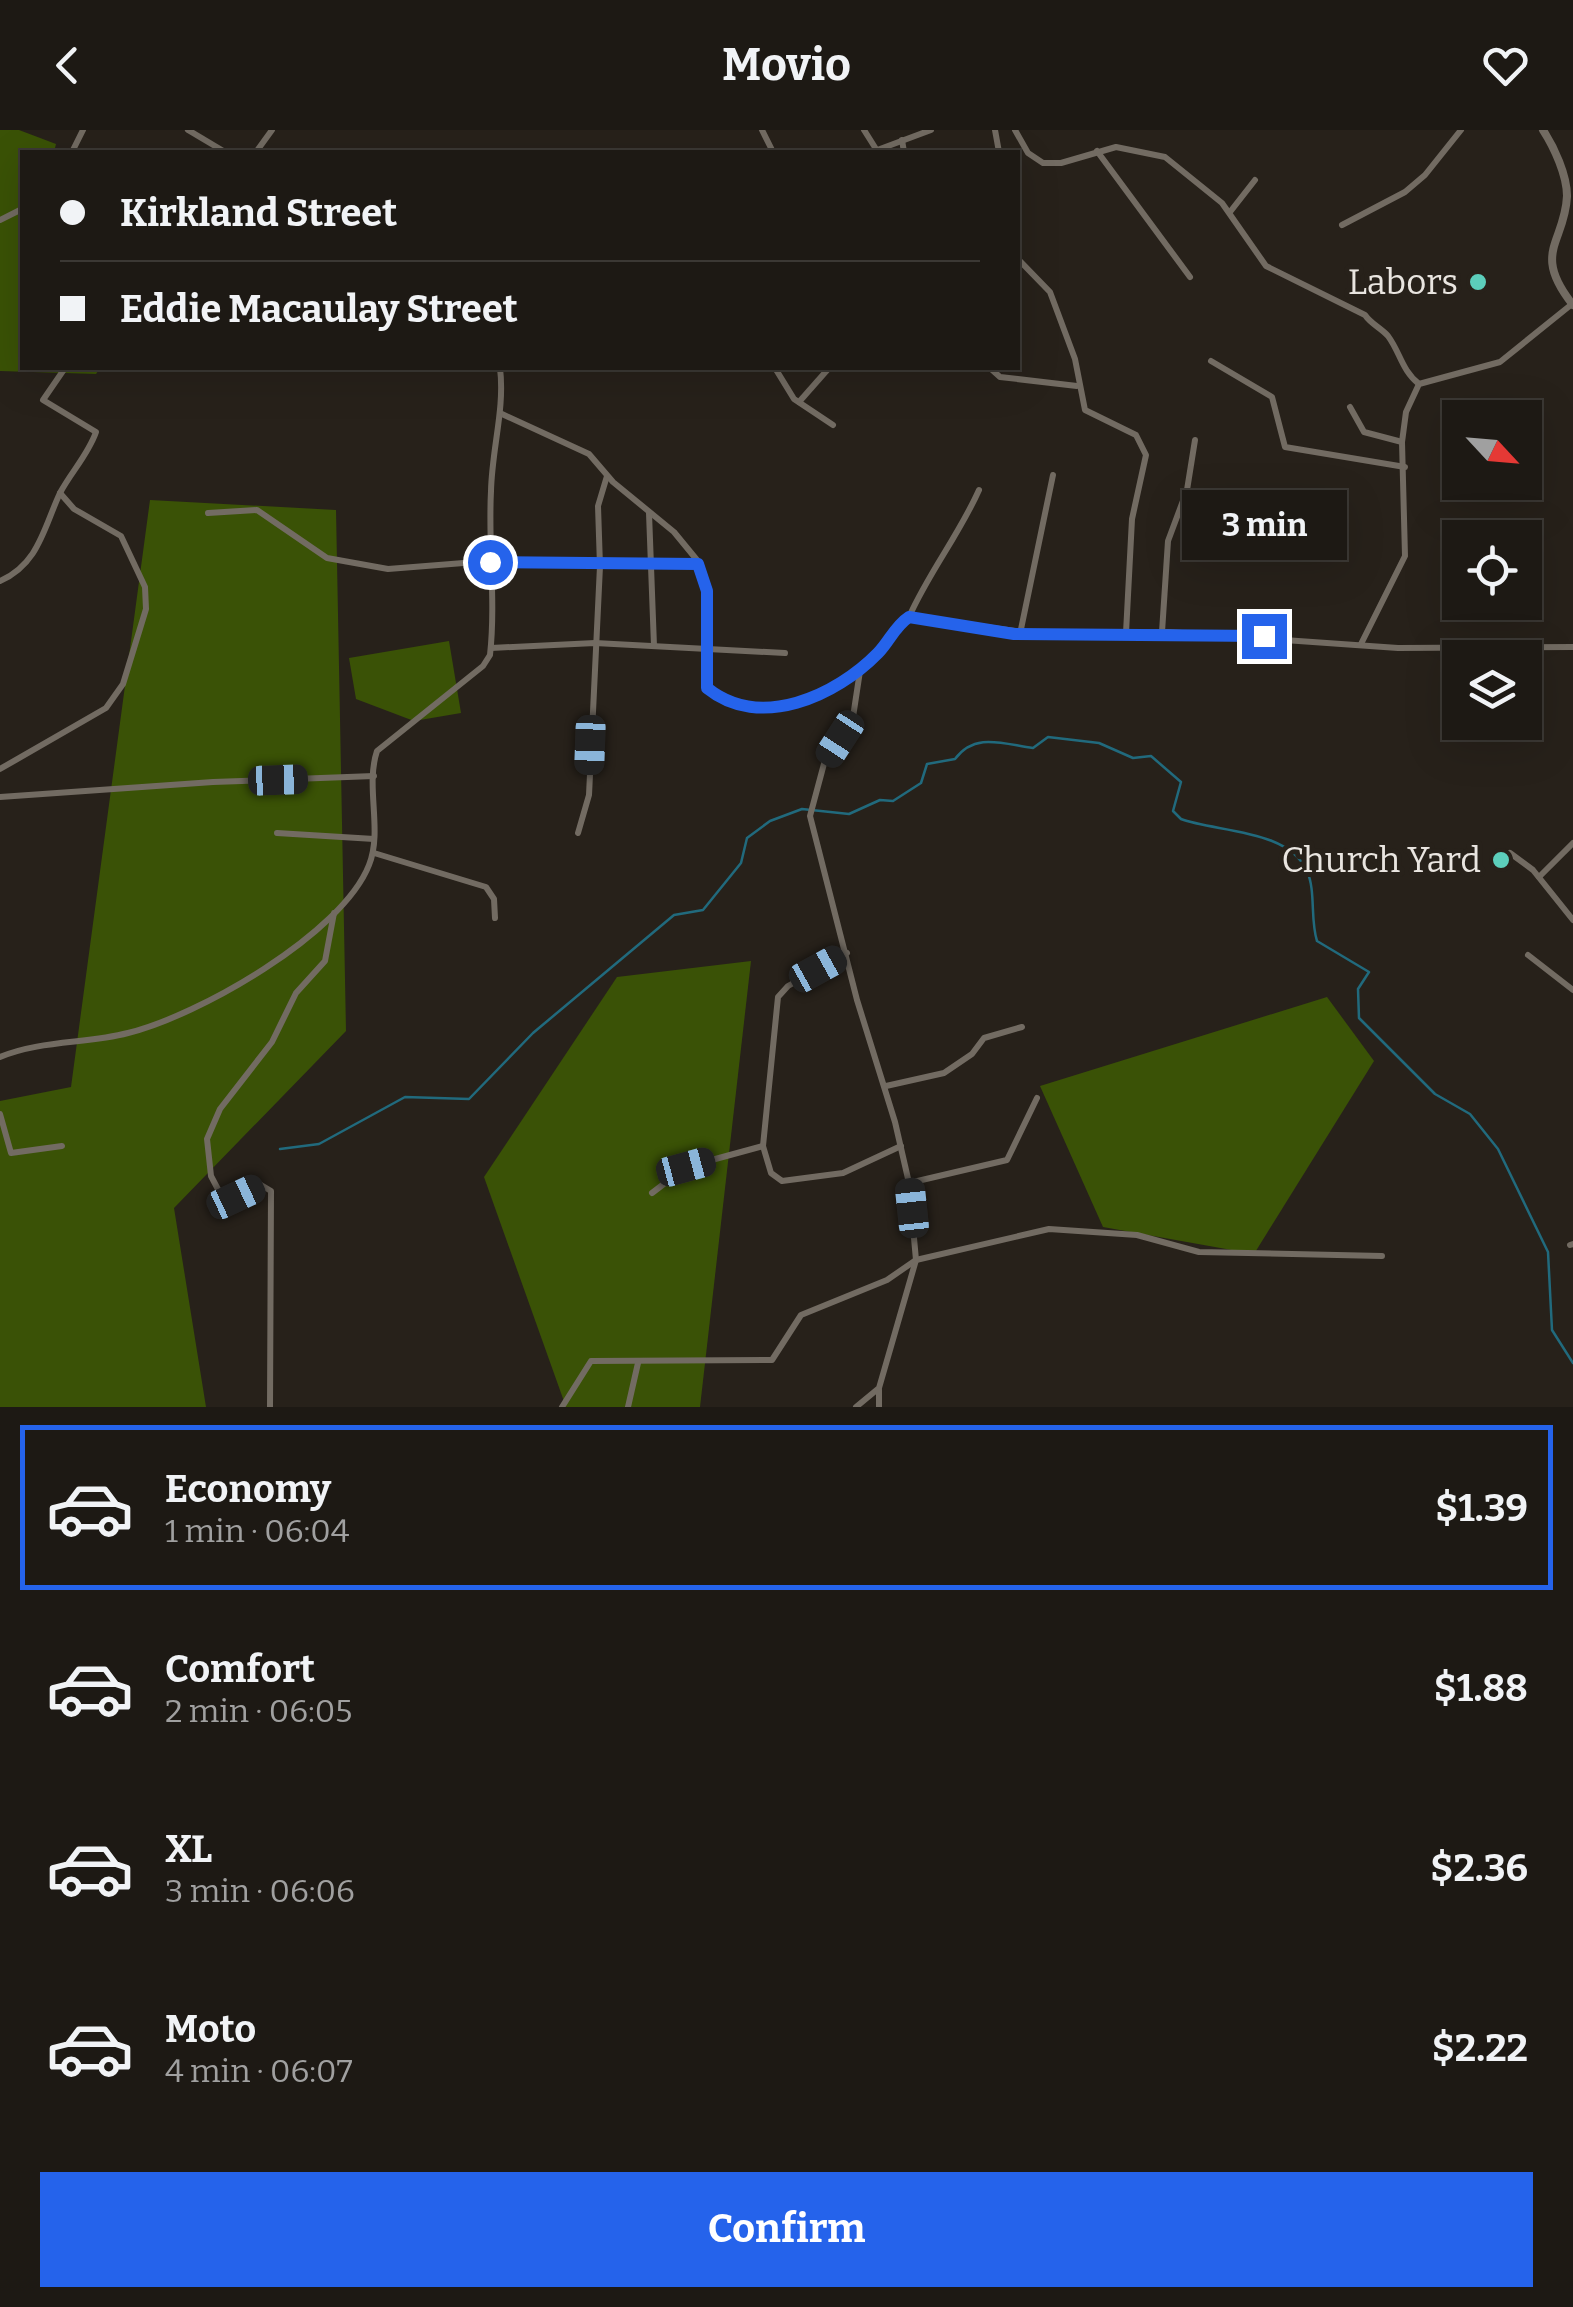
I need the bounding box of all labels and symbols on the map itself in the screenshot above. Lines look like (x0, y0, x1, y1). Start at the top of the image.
place label: Labors (1348, 261, 1458, 303)
marker: Labors (1467, 271, 1489, 293)
north arrow (1442, 400, 1542, 500)
callout: 3 min (1182, 491, 1346, 561)
route start (468, 540, 513, 585)
route end (1242, 614, 1287, 659)
car (811, 706, 869, 772)
car (574, 714, 606, 776)
car (247, 764, 309, 796)
place label: Church Yard (1281, 839, 1481, 881)
marker: Church Yard (1490, 849, 1512, 871)
car (784, 941, 852, 997)
car (653, 1145, 719, 1189)
car (202, 1171, 270, 1223)
car (894, 1177, 930, 1239)

